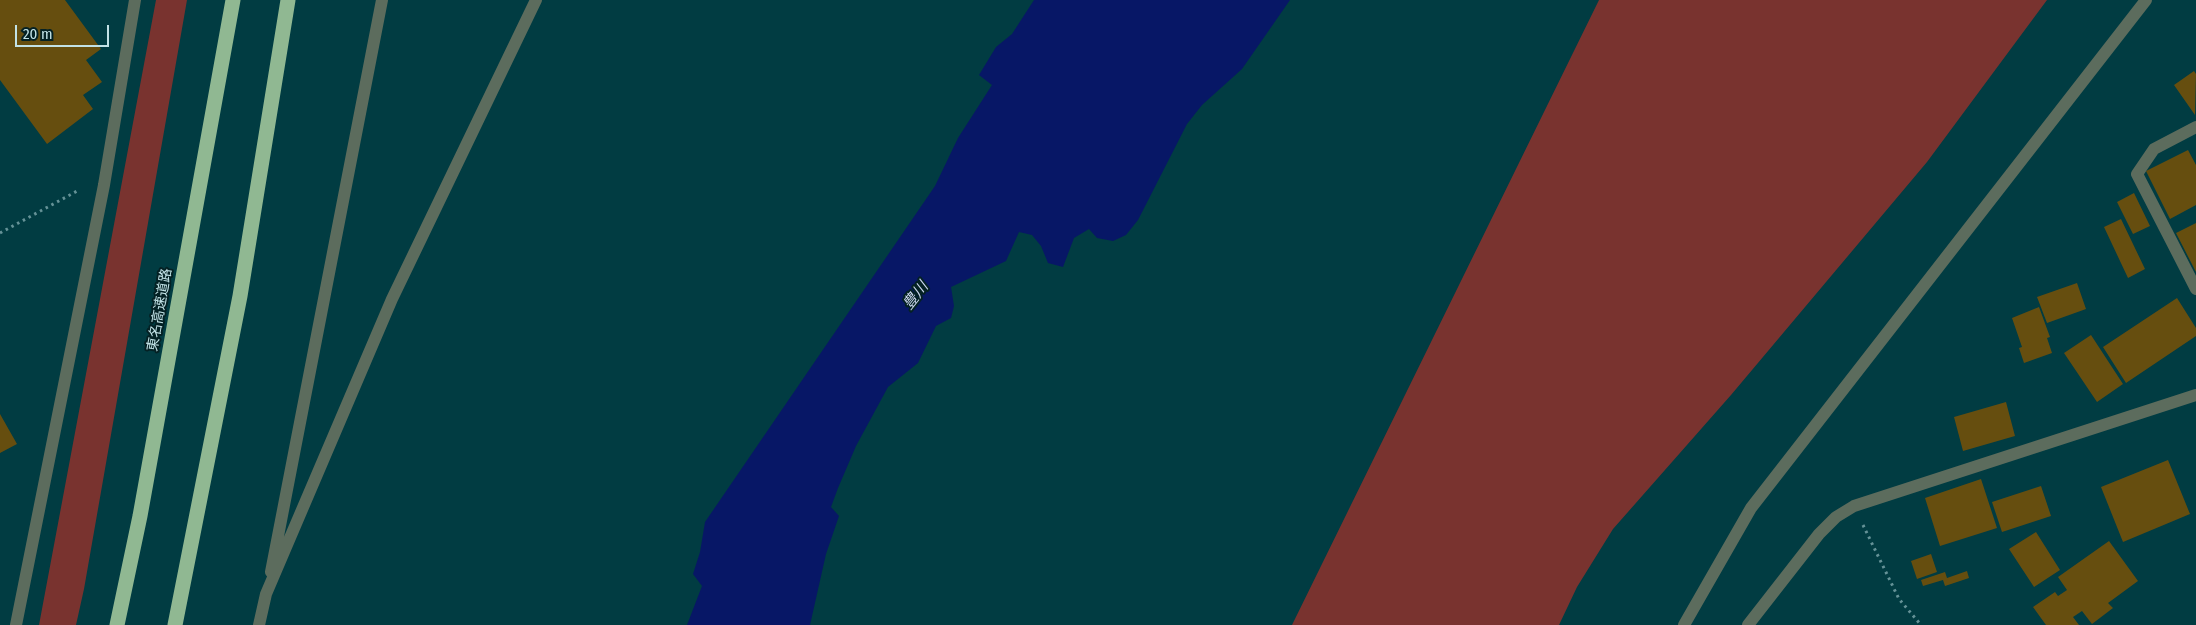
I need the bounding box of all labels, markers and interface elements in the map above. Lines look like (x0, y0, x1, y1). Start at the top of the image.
scale bar (18, 15, 111, 47)
text: 20 m (23, 25, 53, 43)
street label: 東名高速道路 (144, 267, 176, 353)
water label: 豊川 (900, 279, 932, 313)

